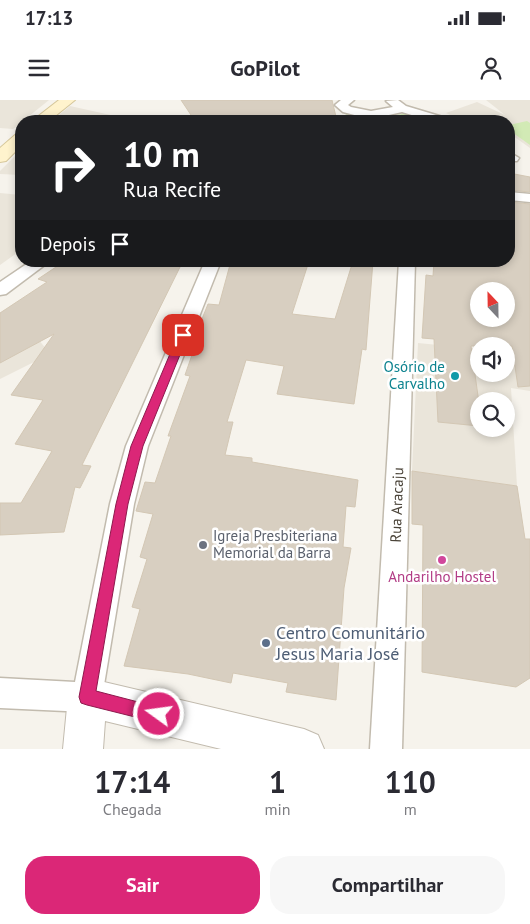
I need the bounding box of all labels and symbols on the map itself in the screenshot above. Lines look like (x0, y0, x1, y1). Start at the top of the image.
north arrow (470, 282, 515, 328)
pin (162, 314, 204, 356)
place label: Osório de Carvalho (384, 357, 445, 393)
marker: Osório de Carvalho (449, 370, 461, 382)
street label: Rua Aracaju (386, 467, 407, 543)
place label: Igreja Presbiteriana Memorial da Barra (213, 526, 337, 562)
marker: Igreja Presbiteriana Memorial da Barra (197, 539, 209, 551)
marker: Andarilho Hostel (436, 554, 448, 566)
place label: Andarilho Hostel (388, 567, 496, 586)
place label: Centro Comunitário Jesus Maria José (275, 621, 425, 665)
marker: Centro Comunitário Jesus Maria José (260, 637, 272, 649)
position arrow (132, 687, 184, 739)

